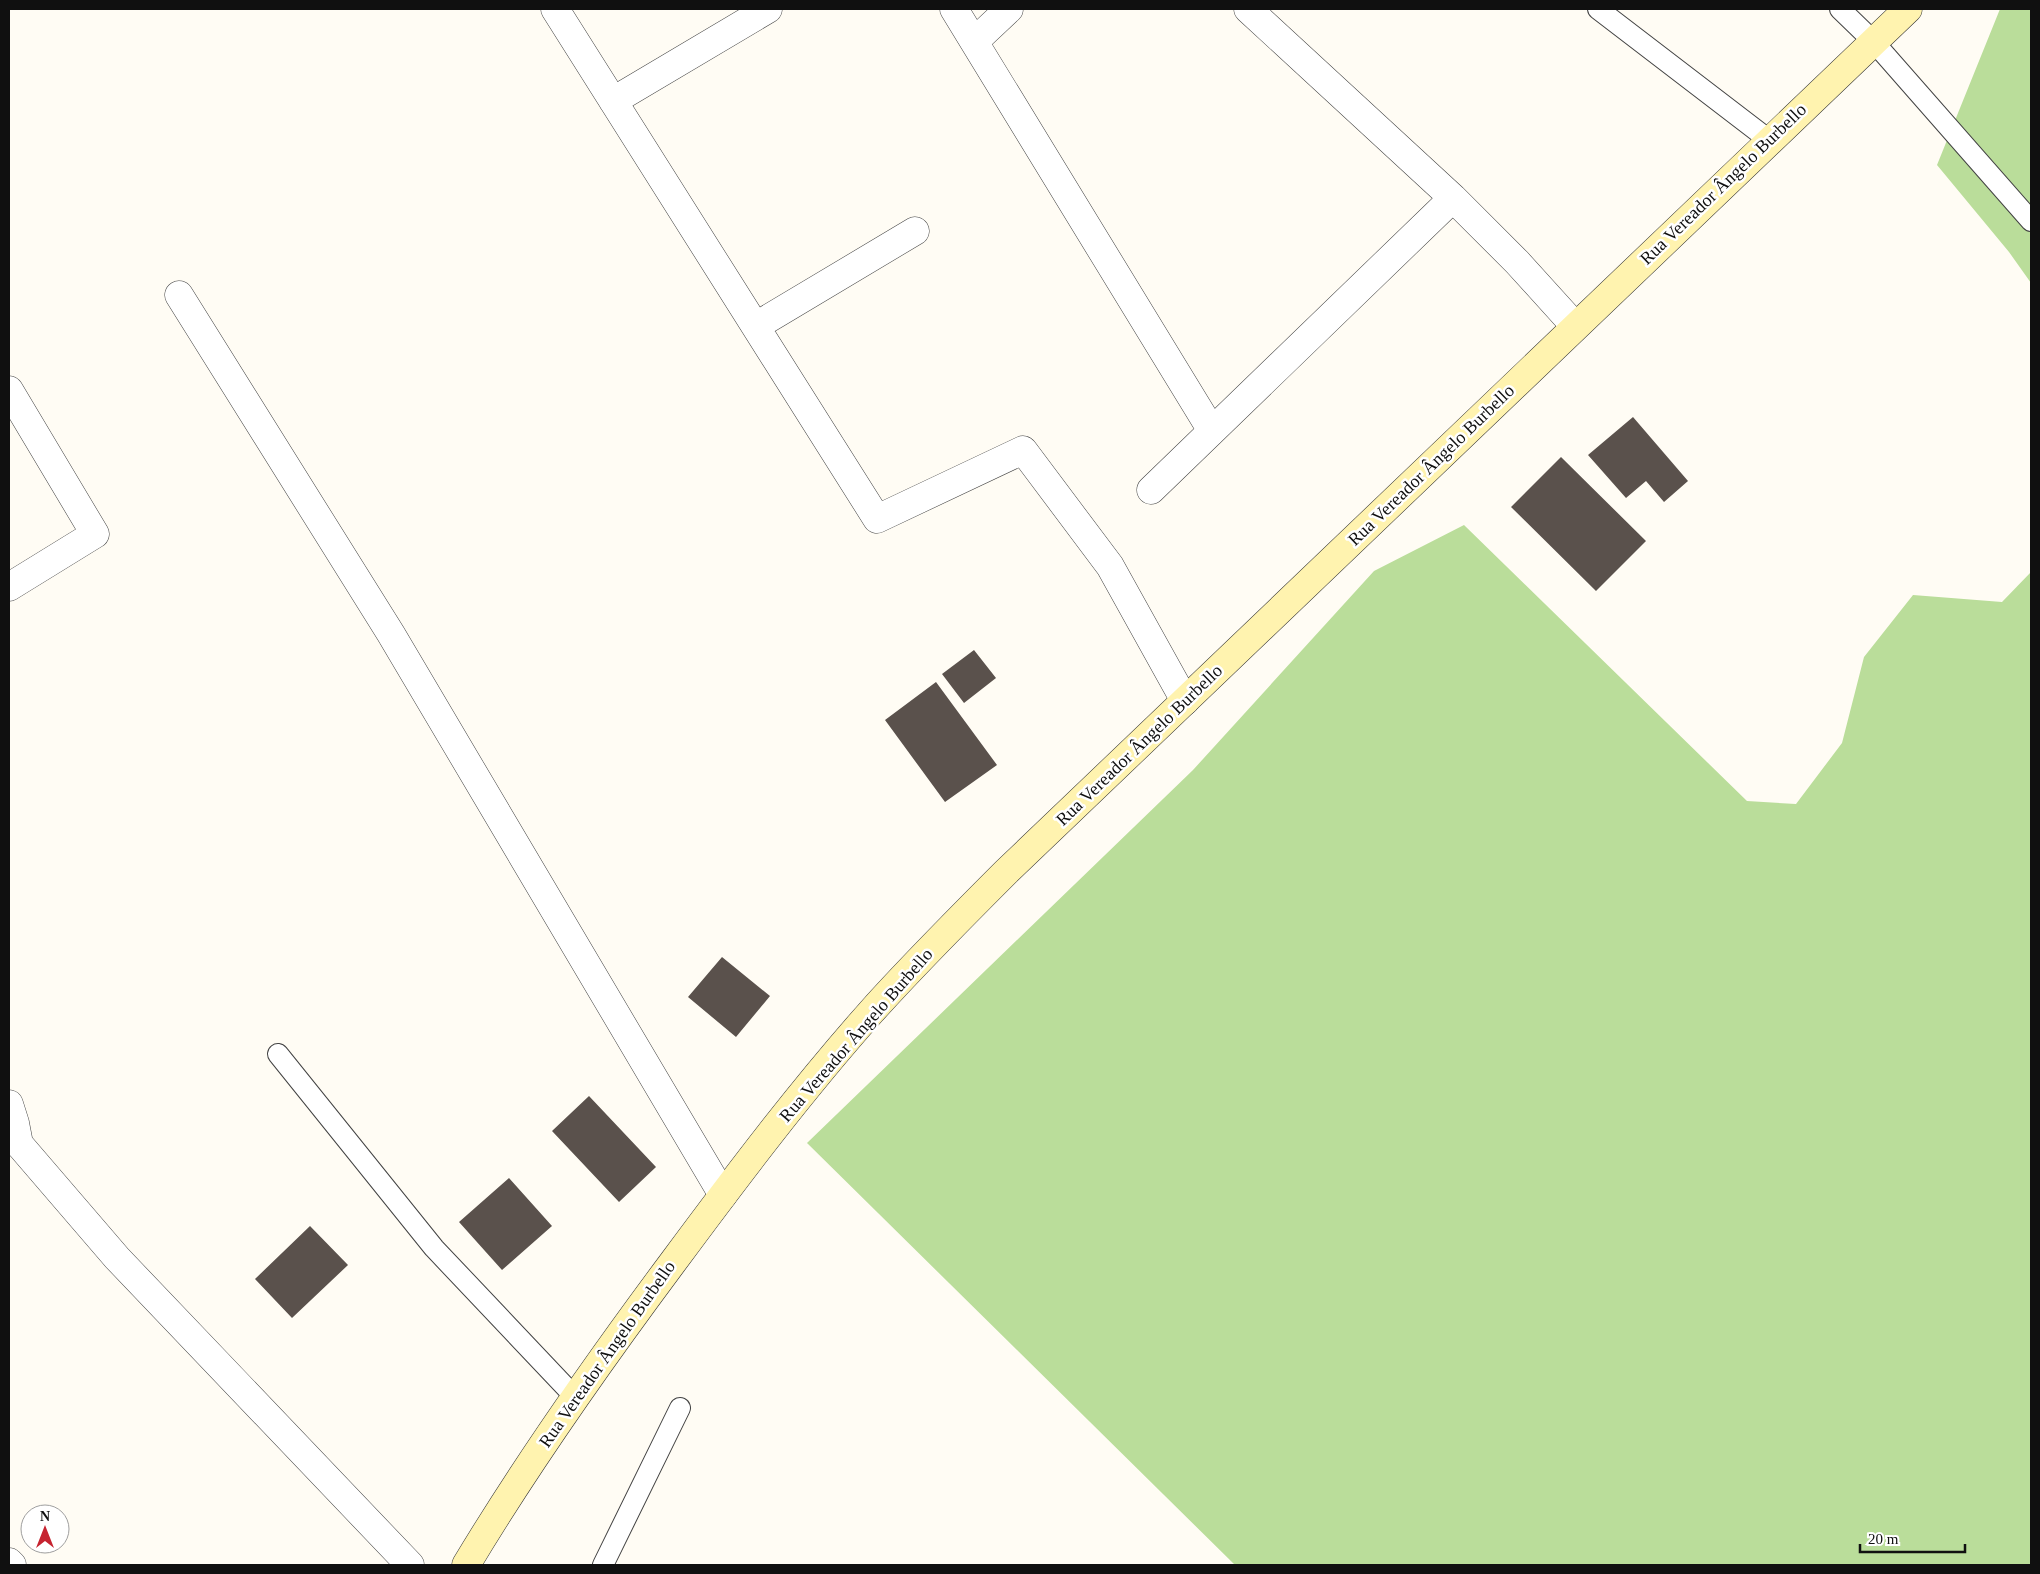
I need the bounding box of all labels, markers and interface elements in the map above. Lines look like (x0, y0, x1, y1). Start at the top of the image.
street label: Rua Vereador Ângelo Burbello (1635, 99, 1810, 269)
street label: Rua Vereador Ângelo Burbello (1343, 380, 1518, 550)
street label: Rua Vereador Ângelo Burbello (1051, 660, 1226, 830)
street label: Rua Vereador Ângelo Burbello (775, 944, 937, 1126)
street label: Rua Vereador Ângelo Burbello (534, 1256, 679, 1451)
north arrow (20, 1504, 70, 1554)
text: N (40, 1509, 50, 1524)
scale bar (1860, 1522, 1965, 1554)
text: 20 m (1868, 1531, 1899, 1547)

